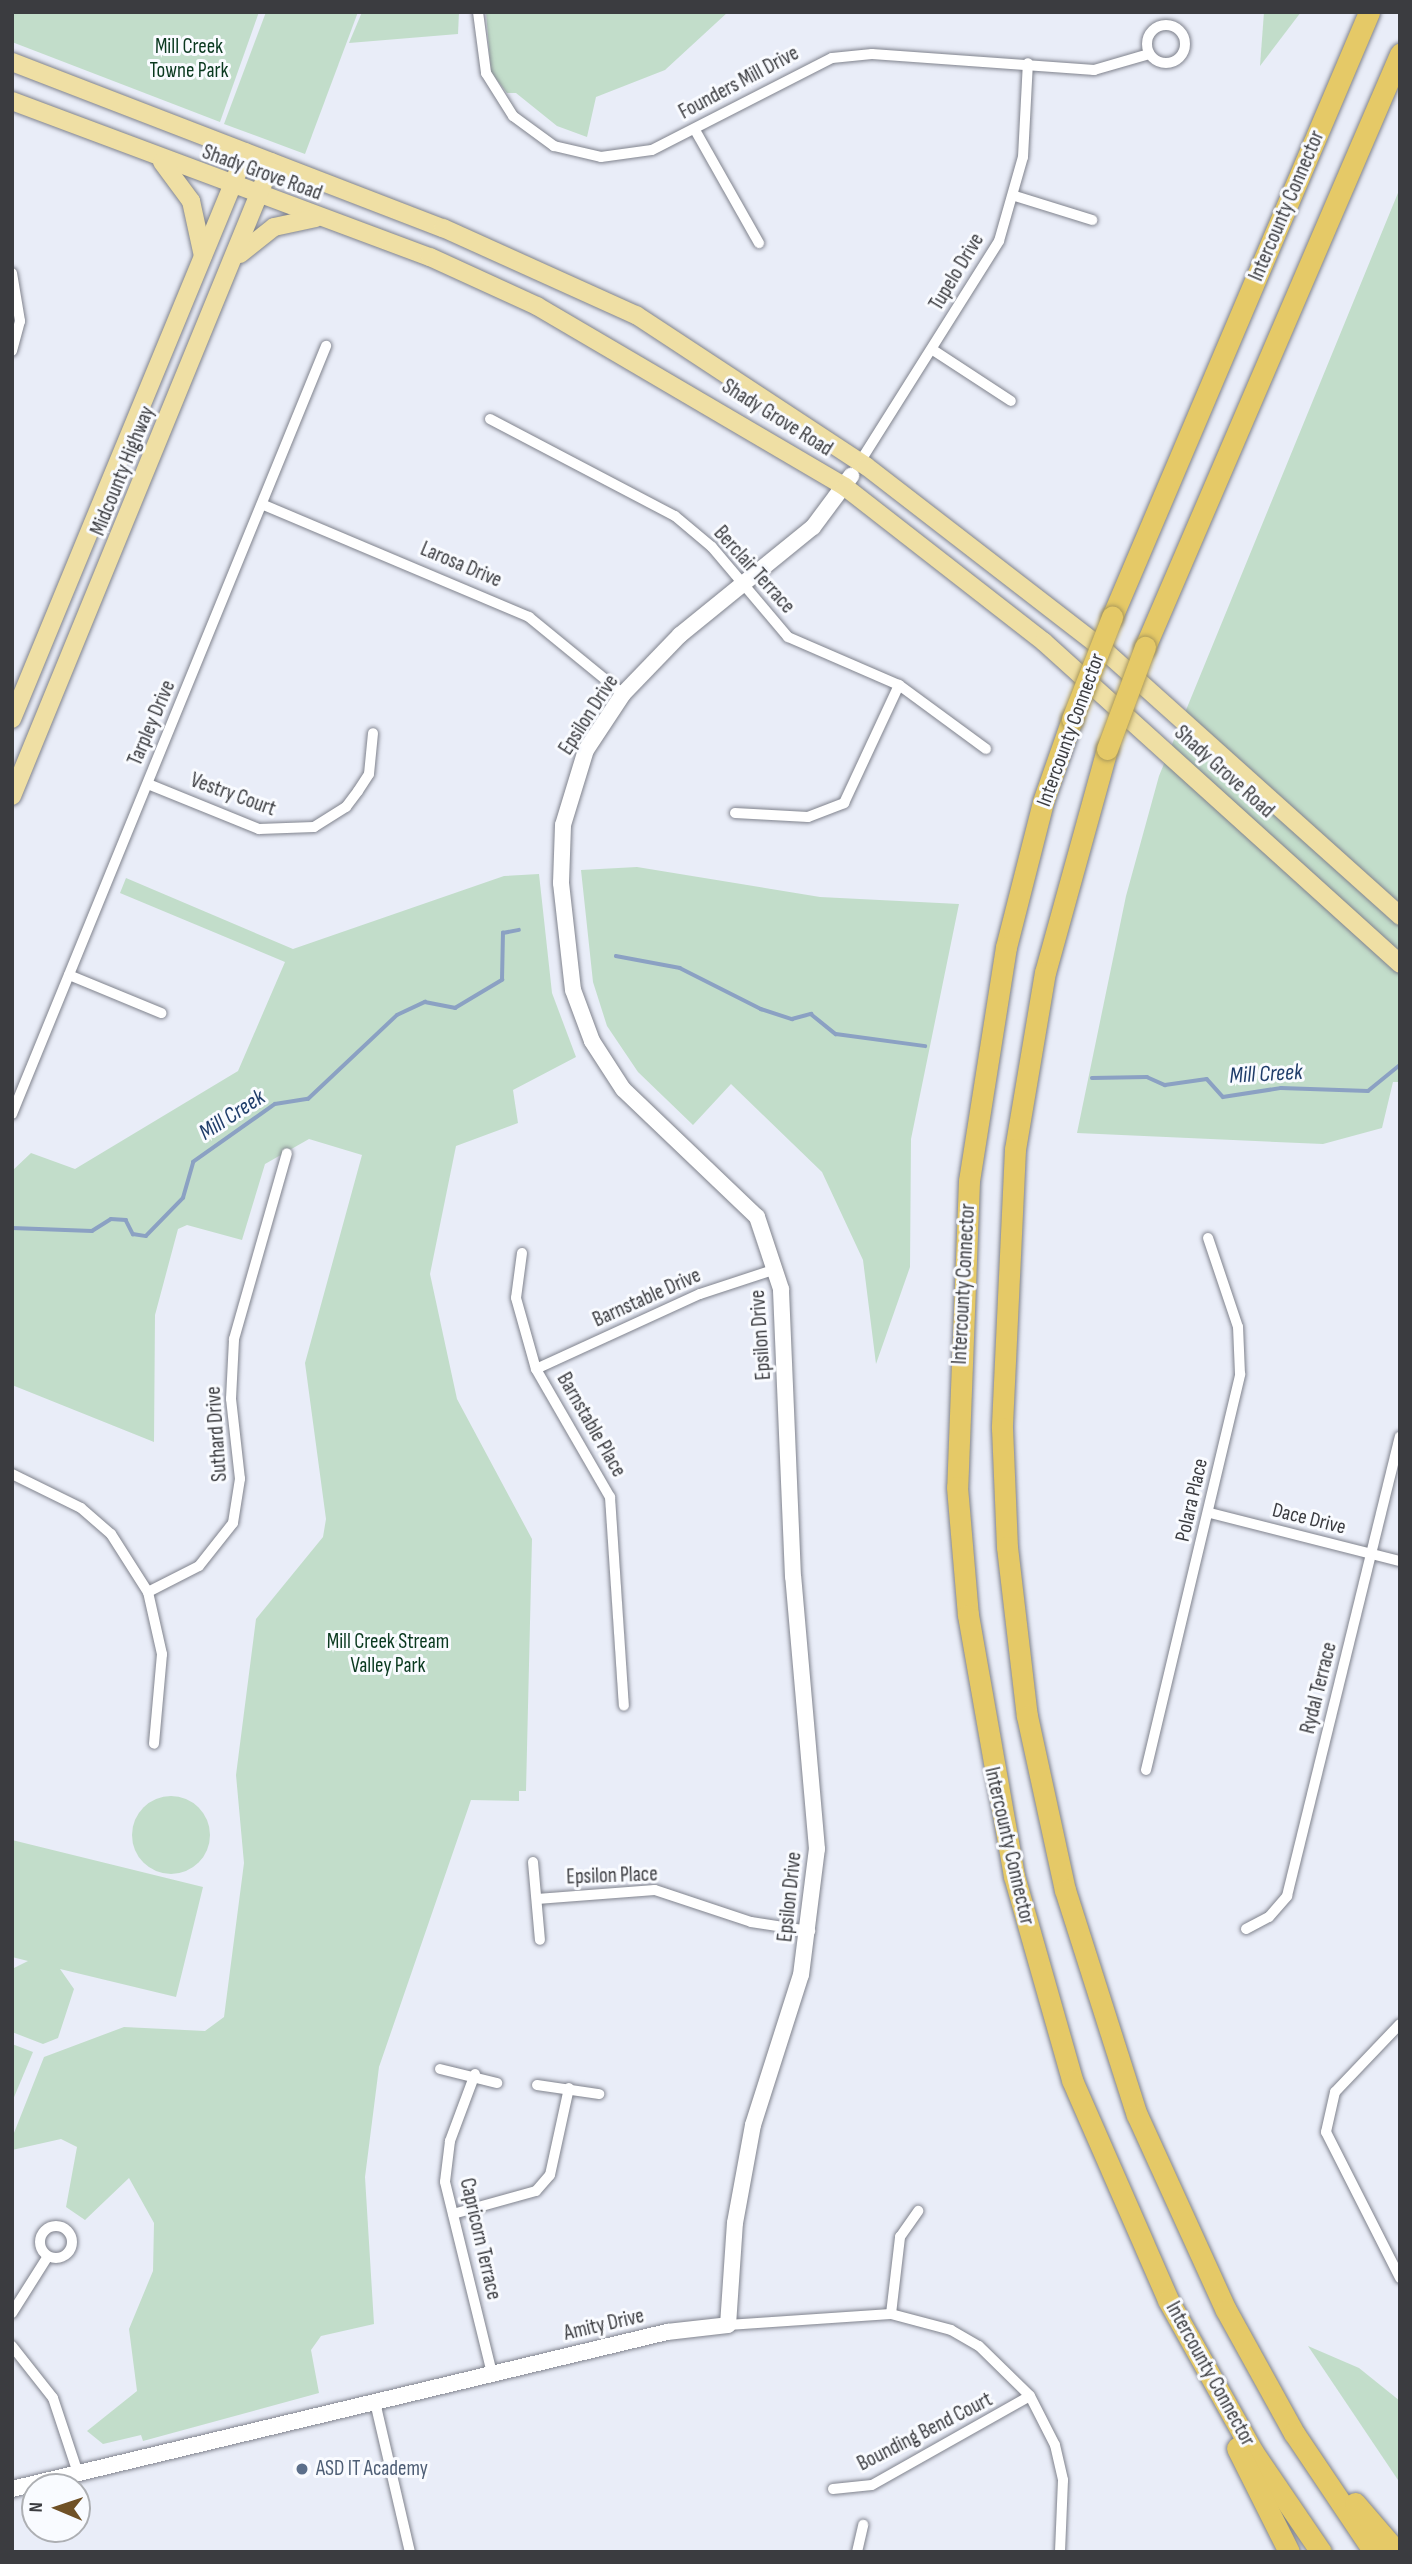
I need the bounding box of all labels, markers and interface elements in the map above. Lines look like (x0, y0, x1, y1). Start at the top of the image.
park label: Mill Creek Towne Park (149, 34, 229, 84)
street label: Founders Mill Drive (675, 41, 803, 125)
street label: Intercounty Connector (1244, 127, 1330, 285)
street label: Shady Grove Road (199, 140, 325, 206)
street label: Tupelo Drive (924, 229, 990, 315)
street label: Shady Grove Road (717, 374, 837, 462)
street label: Midcounty Highway (86, 403, 160, 539)
street label: Berclair Terrace (708, 521, 800, 619)
street label: Larosa Drive (417, 537, 505, 593)
street label: Intercounty Connector (1032, 650, 1110, 810)
street label: Epsilon Drive (554, 670, 624, 760)
street label: Tarpley Drive (123, 677, 181, 769)
street label: Shady Grove Road (1169, 721, 1279, 823)
street label: Vestry Court (187, 768, 279, 822)
water label: Mill Creek (1229, 1058, 1303, 1090)
water label: Mill Creek (194, 1084, 270, 1146)
street label: Intercounty Connector (947, 1203, 981, 1365)
street label: Barnstable Drive (589, 1263, 705, 1333)
street label: Epsilon Drive (745, 1289, 777, 1381)
street label: Barnstable Place (551, 1368, 631, 1482)
street label: Suthard Drive (201, 1385, 233, 1483)
street label: Polara Place (1170, 1456, 1214, 1544)
street label: Dace Drive (1270, 1498, 1348, 1540)
park label: Mill Creek Stream Valley Park (327, 1629, 449, 1679)
street label: Rydal Terrace (1295, 1640, 1343, 1736)
street label: Intercounty Connector (979, 1765, 1039, 1927)
street label: Epsilon Drive (773, 1851, 807, 1943)
street label: Epsilon Place (566, 1862, 658, 1890)
street label: Capricorn Terrace (454, 2176, 506, 2302)
street label: Intercounty Connector (1160, 2297, 1260, 2451)
street label: Amity Drive (562, 2304, 646, 2346)
street label: Bounding Bend Court (853, 2387, 997, 2477)
place label: ASD IT Academy (316, 2456, 428, 2482)
marker: ASD IT Academy (294, 2461, 310, 2477)
north arrow (21, 2473, 91, 2543)
text: N (25, 2502, 48, 2513)

